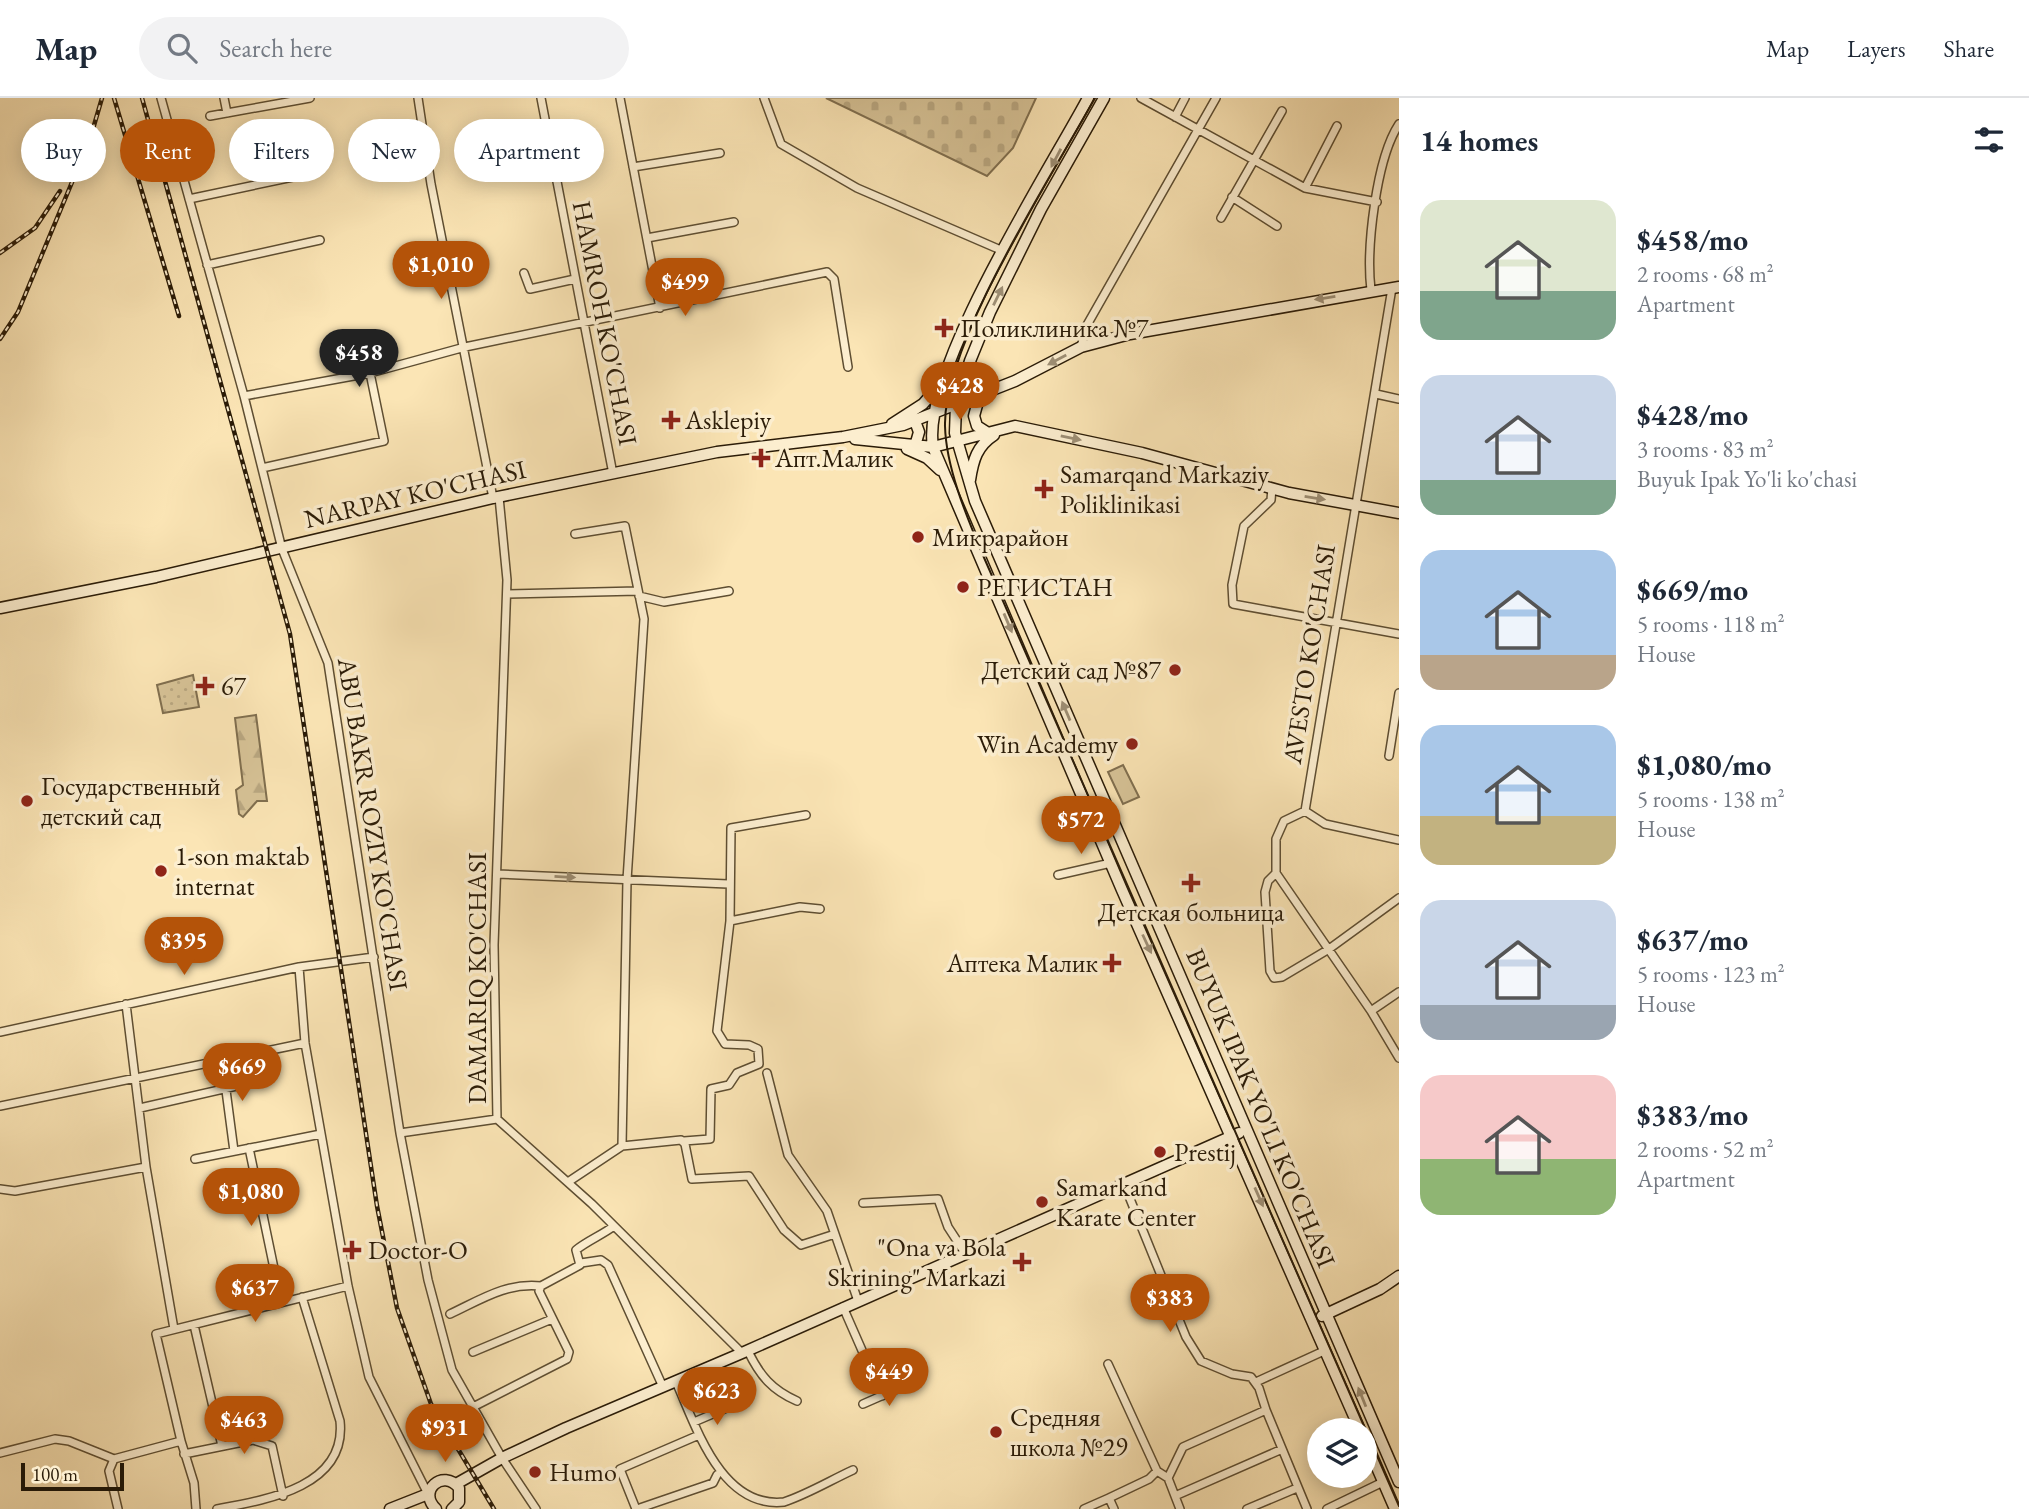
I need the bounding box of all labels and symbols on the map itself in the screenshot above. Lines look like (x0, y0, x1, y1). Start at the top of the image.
one-way arrow (1050, 148, 1062, 168)
street label: HAMROH KO'CHASI (565, 198, 645, 448)
pin: $1,010 (384, 242, 498, 301)
pin: $499 (644, 258, 726, 318)
one-way arrow (992, 286, 1003, 306)
one-way arrow (1314, 293, 1336, 304)
place label: Поликлиника №7 (960, 311, 1149, 345)
marker: Поликлиника №7 (934, 318, 954, 338)
pin: $458 (318, 330, 400, 389)
one-way arrow (1046, 353, 1066, 365)
pin: $428 (919, 362, 1001, 422)
place label: Asklepiy (684, 403, 772, 437)
marker: Asklepiy (663, 412, 679, 428)
one-way arrow (1060, 433, 1082, 444)
place label: Апт.Малик (774, 441, 894, 475)
marker: Апт.Малик (753, 450, 769, 466)
street label: NARPAY KO'CHASI (301, 452, 529, 536)
place label: Samarqand Markaziy Poliklinikasi (1060, 457, 1270, 521)
marker: Samarqand Markaziy Poliklinikasi (1034, 479, 1054, 499)
one-way arrow (1304, 493, 1326, 504)
place label: Микрарайон (932, 520, 1068, 554)
marker: Микрарайон (910, 529, 926, 545)
street label: AVESTO KO'CHASI (1275, 542, 1343, 767)
place label: РЕГИСТАН (977, 570, 1113, 604)
marker: РЕГИСТАН (955, 579, 971, 595)
one-way arrow (1002, 612, 1013, 633)
place label: Детский сад №87 (981, 653, 1162, 687)
street label: ABU BAKR ROZIY KO'CHASI (330, 654, 416, 993)
marker: Детский сад №87 (1167, 662, 1183, 678)
place label: 67 (221, 669, 246, 703)
marker: 67 (195, 676, 215, 696)
one-way arrow (1060, 701, 1071, 722)
place label: Win Academy (977, 727, 1119, 761)
marker: Win Academy (1124, 736, 1140, 752)
place label: Государственный детский сад (41, 769, 221, 833)
marker: Государственный детский сад (19, 793, 35, 809)
pin: $572 (1040, 796, 1122, 856)
place label: 1-son maktab internat (175, 839, 310, 903)
street label: DAMARIQ KO'CHASI (460, 852, 494, 1104)
marker: 1-son maktab internat (153, 863, 169, 879)
one-way arrow (555, 872, 577, 883)
marker: Детская больница (1181, 873, 1201, 893)
place label: Детская больница (1098, 895, 1285, 929)
pin: $395 (143, 918, 225, 977)
one-way arrow (1142, 933, 1153, 954)
street label: BUYUK IPAK YO'LI KO'CHASI (1178, 943, 1344, 1273)
place label: Аптека Малик (946, 946, 1099, 980)
marker: Аптека Малик (1104, 955, 1120, 971)
pin: $669 (201, 1044, 283, 1103)
place label: Prestij (1174, 1135, 1236, 1169)
marker: Prestij (1152, 1144, 1168, 1160)
pin: $1,080 (194, 1168, 308, 1228)
place label: Samarkand Karate Center (1056, 1170, 1196, 1234)
one-way arrow (1254, 1186, 1265, 1207)
marker: Samarkand Karate Center (1034, 1194, 1050, 1210)
place label: "Ona va Bola Skrining" Markazi (828, 1230, 1007, 1294)
place label: Doctor-O (368, 1233, 468, 1267)
marker: Doctor-O (342, 1240, 362, 1260)
marker: "Ona va Bola Skrining" Markazi (1012, 1252, 1032, 1272)
pin: $637 (214, 1264, 296, 1324)
pin: $383 (1129, 1274, 1211, 1334)
pin: $449 (848, 1348, 930, 1408)
pin: $623 (676, 1368, 758, 1427)
one-way arrow (1356, 1386, 1367, 1407)
pin: $463 (203, 1396, 285, 1456)
place label: Средняя школа №29 (1010, 1400, 1128, 1464)
pin: $931 (404, 1404, 486, 1464)
marker: Средняя школа №29 (988, 1424, 1004, 1440)
place label: Humo (549, 1455, 617, 1489)
scale bar (21, 1460, 124, 1492)
marker: Humo (527, 1464, 543, 1480)

